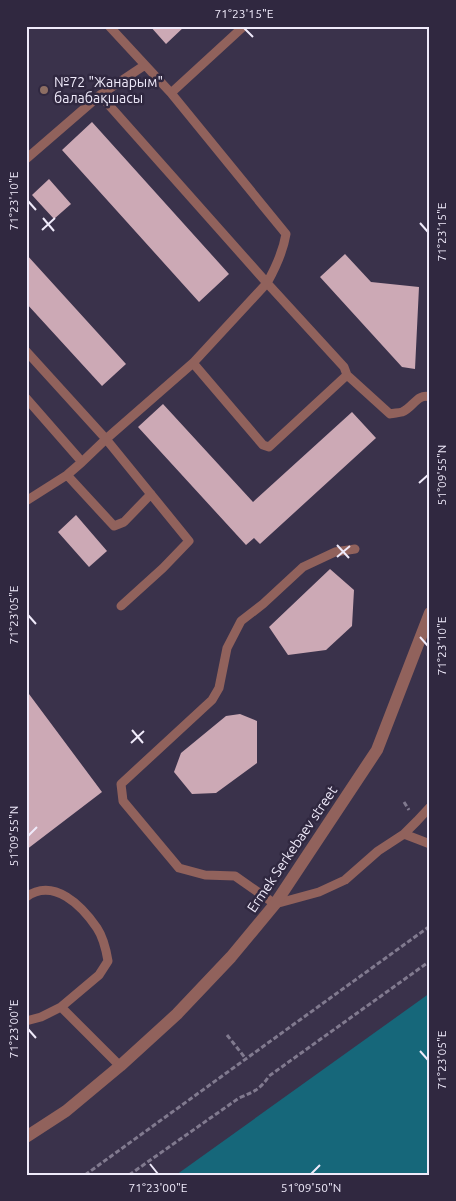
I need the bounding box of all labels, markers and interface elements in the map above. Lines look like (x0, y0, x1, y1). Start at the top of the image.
text: 71°23'15"E (215, 7, 274, 20)
place label: №72 "Жанарым" балабақшасы (54, 74, 163, 106)
marker: №72 "Жанарым" балабақшасы (38, 84, 50, 96)
text: 71°23'10"E (7, 171, 20, 230)
text: 71°23'15"E (435, 202, 448, 261)
text: 51°09'55"N (435, 445, 448, 505)
text: 71°23'05"E (7, 585, 20, 644)
text: 71°23'10"E (435, 616, 448, 675)
street label: Ermek Serkebaev street (244, 782, 341, 915)
text: 51°09'55"N (7, 806, 20, 866)
text: 71°23'00"E (7, 999, 20, 1058)
text: 71°23'05"E (435, 1030, 448, 1089)
text: 71°23'00"E (129, 1181, 188, 1194)
text: 51°09'50"N (281, 1181, 341, 1194)

